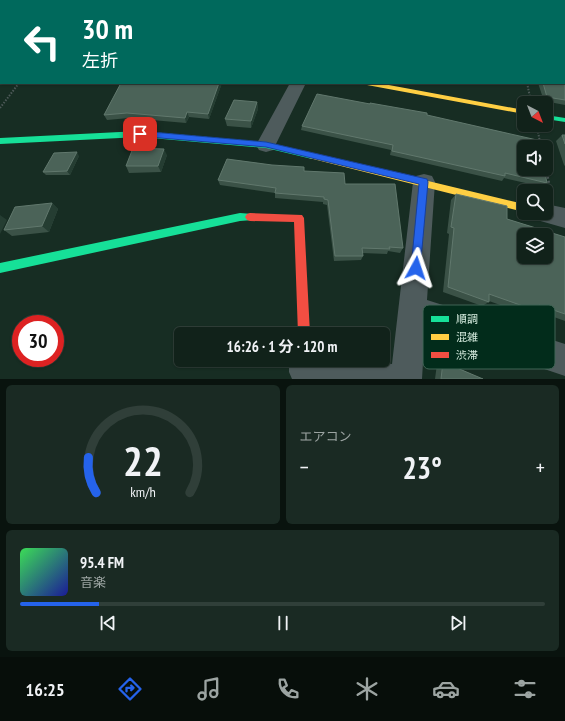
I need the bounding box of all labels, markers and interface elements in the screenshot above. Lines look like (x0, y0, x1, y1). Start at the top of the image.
text: 30 m (82, 10, 133, 47)
icon: left (16, 16, 68, 68)
text: 左折 (82, 49, 118, 72)
north arrow (517, 96, 553, 132)
map controls (517, 96, 553, 264)
pin (123, 117, 157, 151)
icon: arrive (129, 123, 151, 145)
button: sound (517, 140, 553, 176)
button: search (517, 184, 553, 220)
button: layers (517, 228, 553, 264)
position arrow (395, 247, 437, 289)
legend (423, 305, 555, 369)
text: 順調 (456, 312, 478, 326)
speed limit sign: 30 (12, 315, 64, 367)
text: 混雑 (456, 330, 478, 344)
text: 16:26 · 1 分 · 120 m (227, 337, 337, 356)
text: 渋滞 (456, 348, 478, 362)
text: エアコン (300, 428, 352, 445)
text: 22 (123, 433, 163, 486)
text: 23° (402, 448, 442, 487)
text: − (300, 453, 309, 481)
text: + (536, 453, 545, 481)
text: km/h (130, 481, 155, 500)
text: 95.4 FM (80, 553, 124, 572)
text: 音楽 (80, 574, 106, 591)
icon: previous (97, 612, 119, 634)
icon: pause (272, 612, 294, 634)
icon: next (447, 612, 469, 634)
icon: directions (116, 675, 144, 703)
icon: music (195, 675, 223, 703)
icon: phone (274, 675, 302, 703)
icon: climate (353, 675, 381, 703)
icon: car (432, 675, 460, 703)
icon: filters (511, 675, 539, 703)
text: 16:25 (26, 678, 65, 701)

